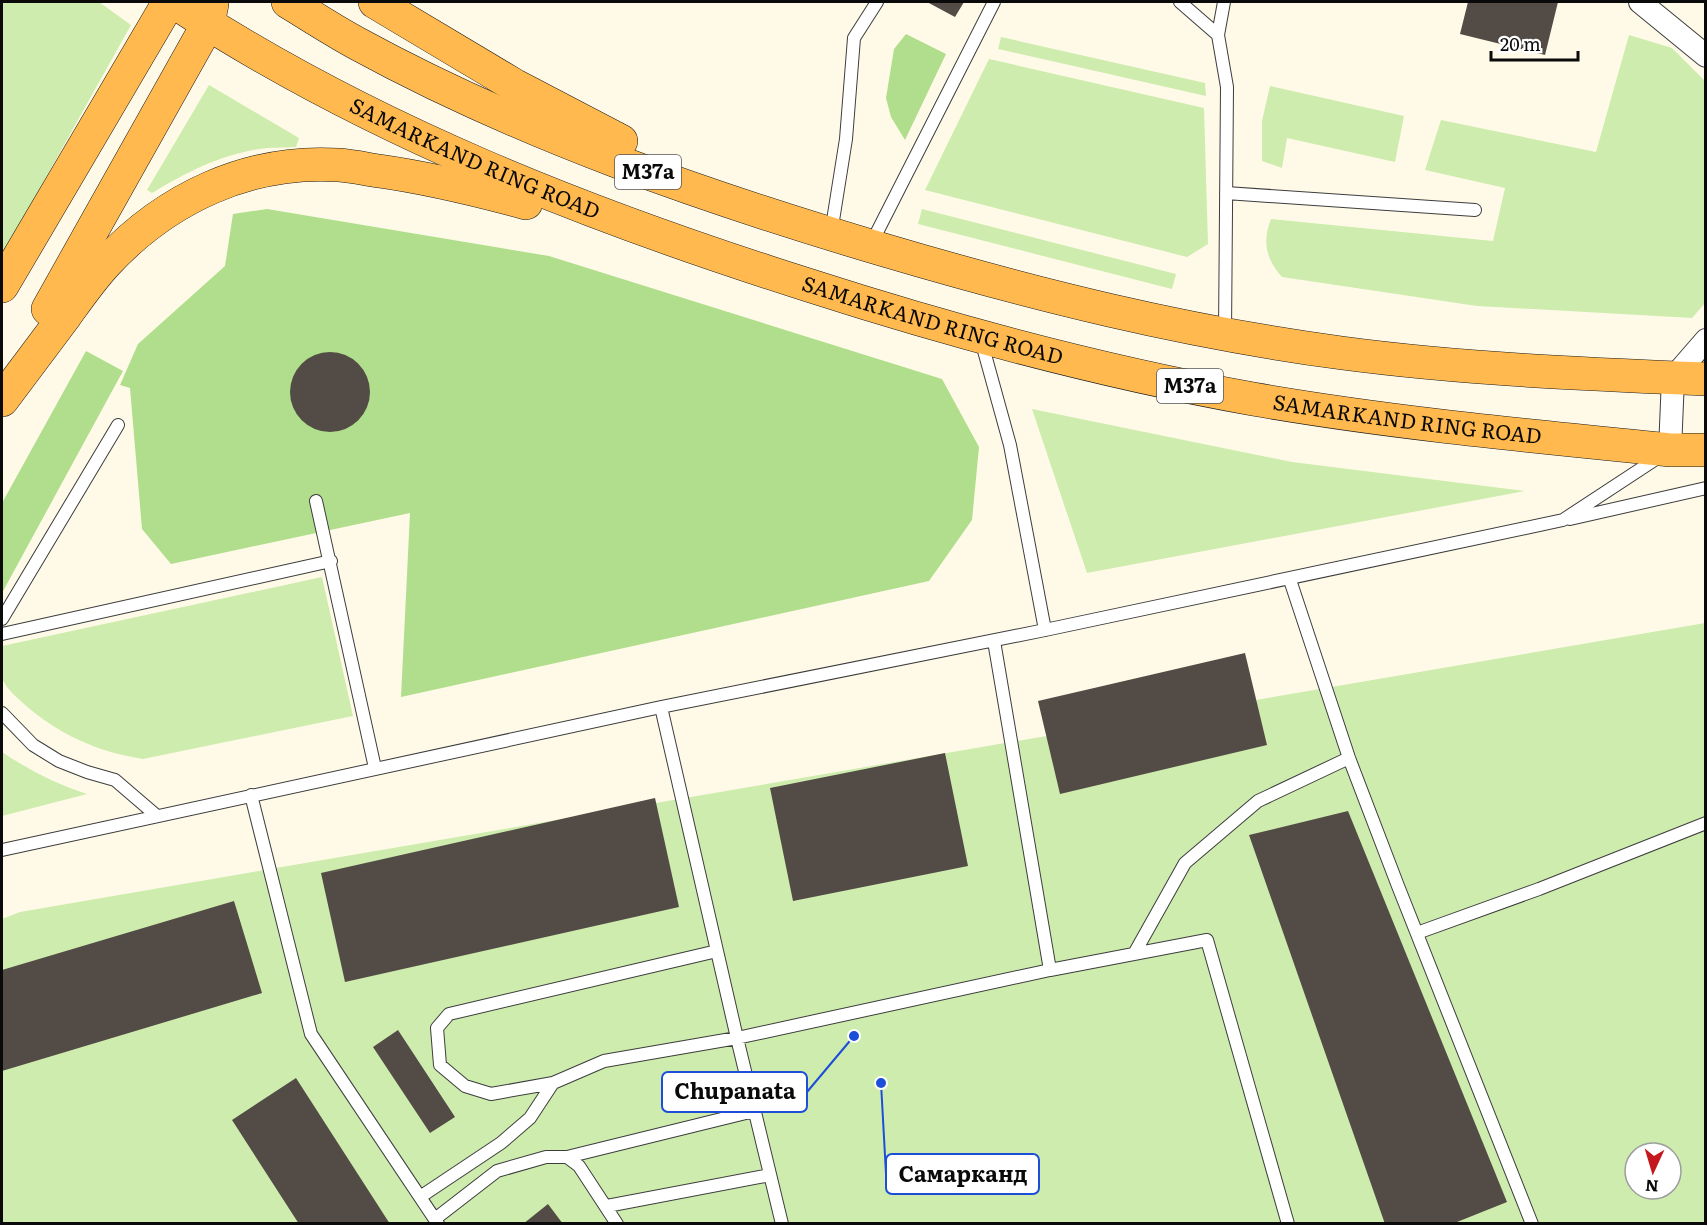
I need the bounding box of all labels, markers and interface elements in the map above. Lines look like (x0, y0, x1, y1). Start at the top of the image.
scale bar (1491, 24, 1578, 62)
text: 20 m (1500, 30, 1541, 57)
street label: SAMARKAND RING ROAD (345, 88, 605, 225)
road number: M37a (615, 155, 681, 189)
street label: SAMARKAND RING ROAD (799, 266, 1067, 371)
road number: M37a (1157, 369, 1223, 403)
street label: SAMARKAND RING ROAD (1271, 385, 1543, 450)
callout: Chupanata (662, 1072, 807, 1112)
text: Chupanata (674, 1073, 796, 1106)
north arrow (1623, 1141, 1683, 1201)
callout: Самарканд (886, 1154, 1039, 1194)
text: Самарканд (899, 1156, 1028, 1189)
text: N (1644, 1175, 1659, 1199)

